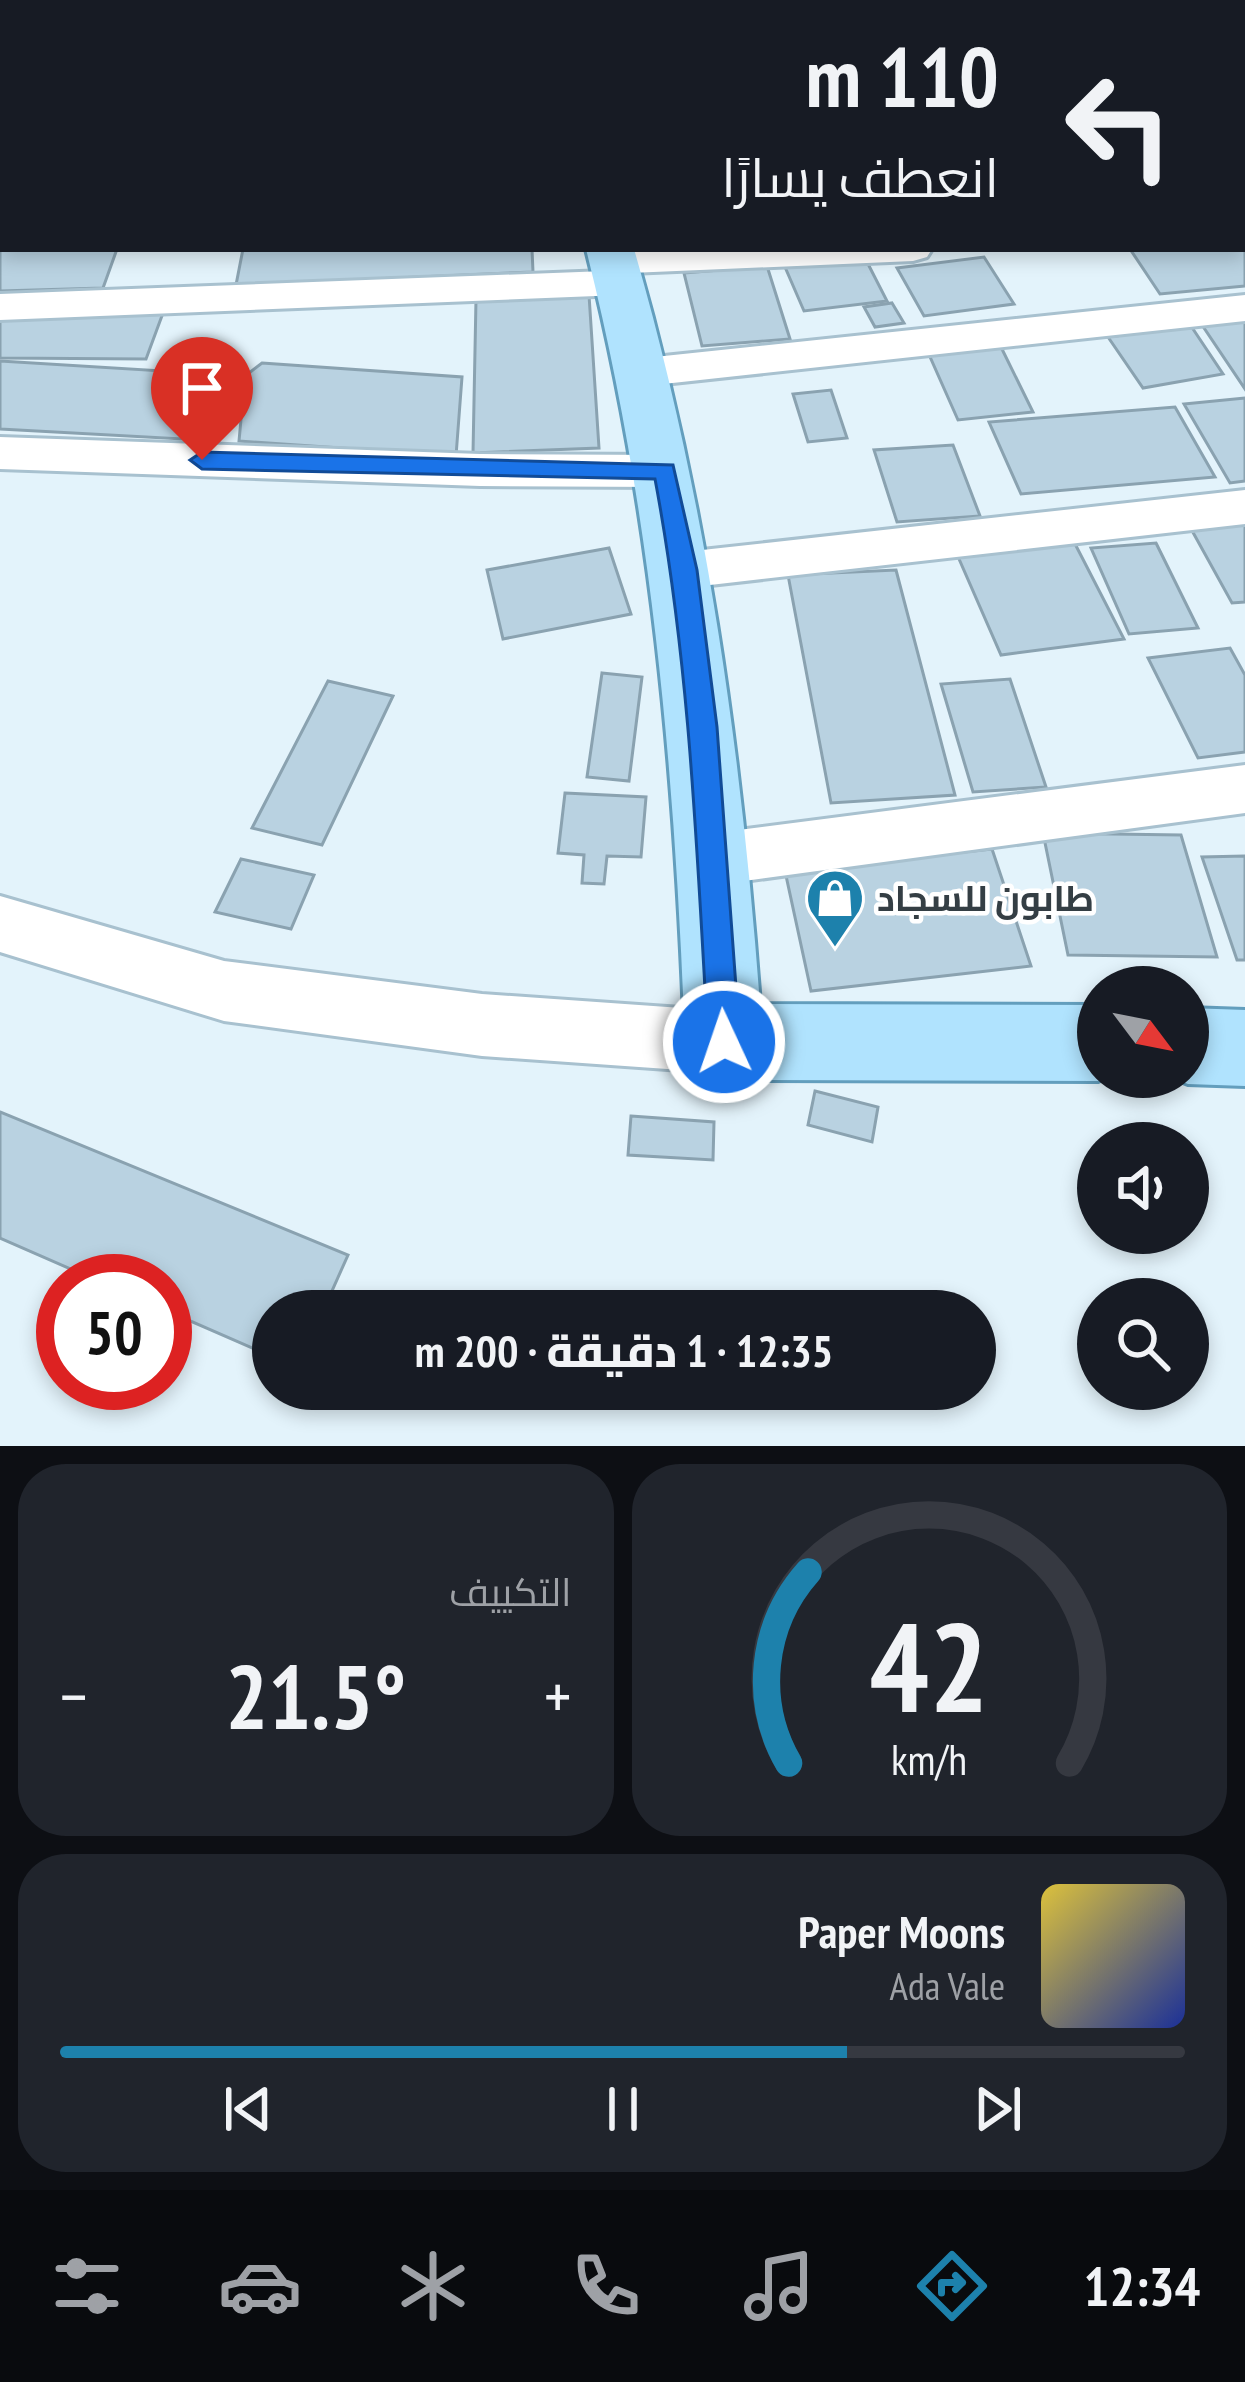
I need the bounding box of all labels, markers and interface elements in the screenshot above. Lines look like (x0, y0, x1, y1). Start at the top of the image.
text: 110 m (806, 21, 999, 130)
icon: left (1041, 48, 1197, 204)
text: انعطف يسارًا (721, 142, 999, 212)
pin (151, 337, 253, 460)
icon: arrive (169, 355, 235, 421)
shop icon: طابون للسجاد (804, 867, 866, 949)
place label: طابون للسجاد (877, 874, 1094, 921)
north arrow (1077, 966, 1209, 1098)
map controls (1077, 966, 1209, 1410)
position arrow (661, 979, 787, 1105)
button: sound (1077, 1122, 1209, 1254)
speed limit sign: 50 (36, 1254, 192, 1410)
button: search (1077, 1278, 1209, 1410)
text: 12:35 · 1 دقيقة · 200 m (415, 1321, 833, 1379)
text: التكييف (449, 1566, 572, 1617)
text: 42 (870, 1585, 989, 1746)
text: 21.5° (225, 1637, 406, 1754)
text: − (60, 1653, 87, 1738)
text: + (544, 1653, 572, 1738)
text: km/h (891, 1731, 967, 1787)
text: Paper Moons (798, 1902, 1005, 1960)
text: Ada Vale (889, 1960, 1005, 2011)
icon: previous (215, 2076, 281, 2142)
icon: pause (590, 2076, 656, 2142)
icon: next (965, 2076, 1031, 2142)
icon: filters (45, 2244, 129, 2328)
icon: car (218, 2244, 302, 2328)
icon: climate (391, 2244, 475, 2328)
icon: phone (564, 2244, 648, 2328)
icon: music (737, 2244, 821, 2328)
icon: directions (910, 2244, 994, 2328)
text: 12:34 (1084, 2251, 1200, 2321)

